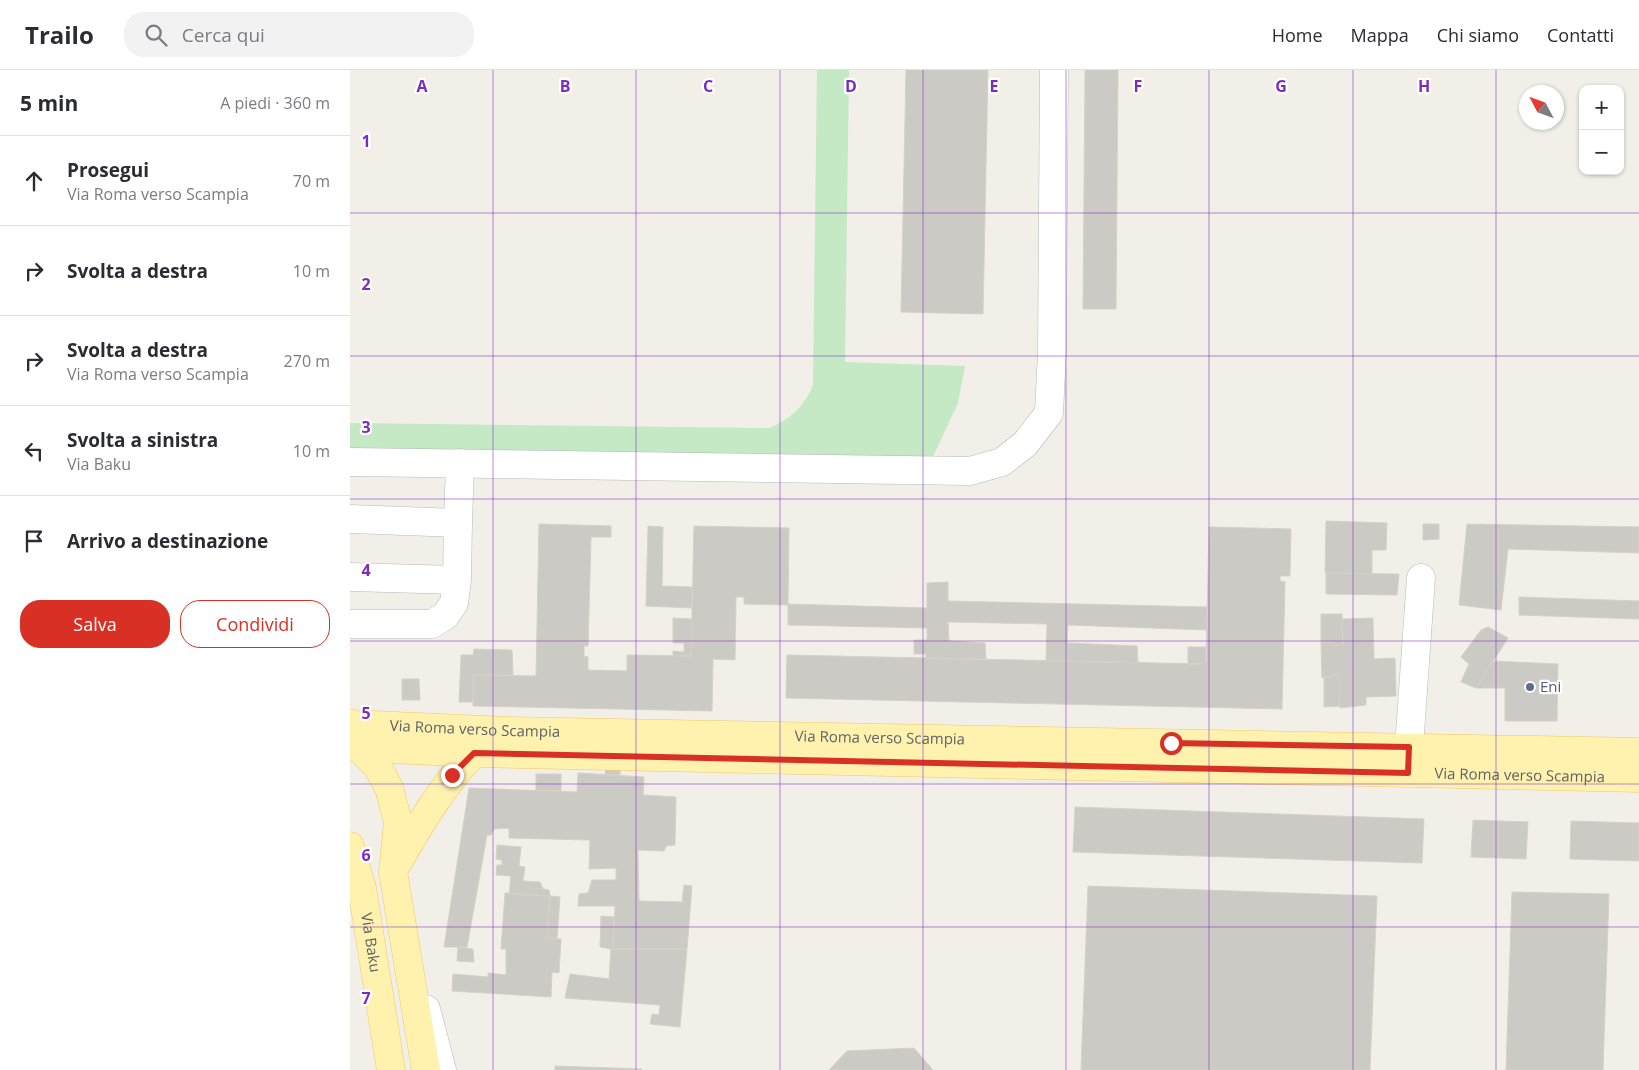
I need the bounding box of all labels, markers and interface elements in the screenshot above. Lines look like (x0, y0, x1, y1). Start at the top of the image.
search box (124, 12, 474, 57)
text: Trailo (25, 18, 94, 51)
icon: search (142, 21, 170, 49)
text: Cerca qui (182, 22, 265, 48)
text: Home (1272, 23, 1323, 47)
text: Mappa (1351, 23, 1409, 47)
text: Chi siamo (1437, 23, 1519, 47)
text: Contatti (1547, 23, 1614, 47)
text: A (416, 75, 428, 97)
text: B (560, 75, 570, 97)
text: C (703, 75, 713, 97)
text: D (845, 75, 857, 97)
text: E (990, 75, 999, 97)
text: F (1134, 75, 1142, 97)
text: G (1275, 75, 1287, 97)
text: H (1418, 75, 1430, 97)
north arrow (1519, 85, 1564, 130)
map controls (1579, 85, 1624, 175)
button: + (1579, 85, 1624, 130)
text: 5 min (20, 89, 78, 117)
text: A piedi · 360 m (220, 92, 330, 114)
text: 1 (361, 130, 371, 152)
button: − (1579, 130, 1624, 175)
text: Prosegui (67, 157, 149, 183)
icon: ahead (20, 167, 48, 195)
text: 70 m (293, 170, 330, 192)
text: Via Roma verso Scampia (67, 183, 249, 205)
icon: right (20, 257, 48, 285)
text: Svolta a destra (67, 258, 208, 284)
text: 10 m (293, 260, 330, 282)
text: 2 (361, 273, 371, 295)
text: Svolta a destra (67, 337, 208, 363)
icon: right (20, 347, 48, 375)
text: 270 m (284, 350, 330, 372)
text: Via Roma verso Scampia (67, 363, 249, 385)
text: 3 (361, 416, 371, 438)
text: Svolta a sinistra (67, 427, 218, 453)
icon: left (20, 437, 48, 465)
text: 10 m (293, 440, 330, 462)
text: Via Baku (67, 453, 131, 475)
icon: arrive (20, 527, 48, 555)
text: Arrivo a destinazione (67, 528, 268, 554)
text: 4 (361, 559, 371, 581)
button: Salva (20, 600, 170, 648)
button: Condividi (180, 600, 330, 648)
place label: Eni (1540, 676, 1561, 696)
marker: Eni (1524, 681, 1536, 693)
text: 5 (361, 702, 371, 724)
street label: Via Roma verso Scampia (389, 715, 560, 741)
street label: Via Roma verso Scampia (794, 725, 965, 749)
route start (1160, 732, 1183, 755)
street label: Via Roma verso Scampia (1434, 763, 1605, 786)
route end (441, 764, 464, 787)
text: 6 (361, 844, 371, 866)
street label: Via Baku (357, 911, 386, 974)
text: 7 (361, 987, 371, 1009)

